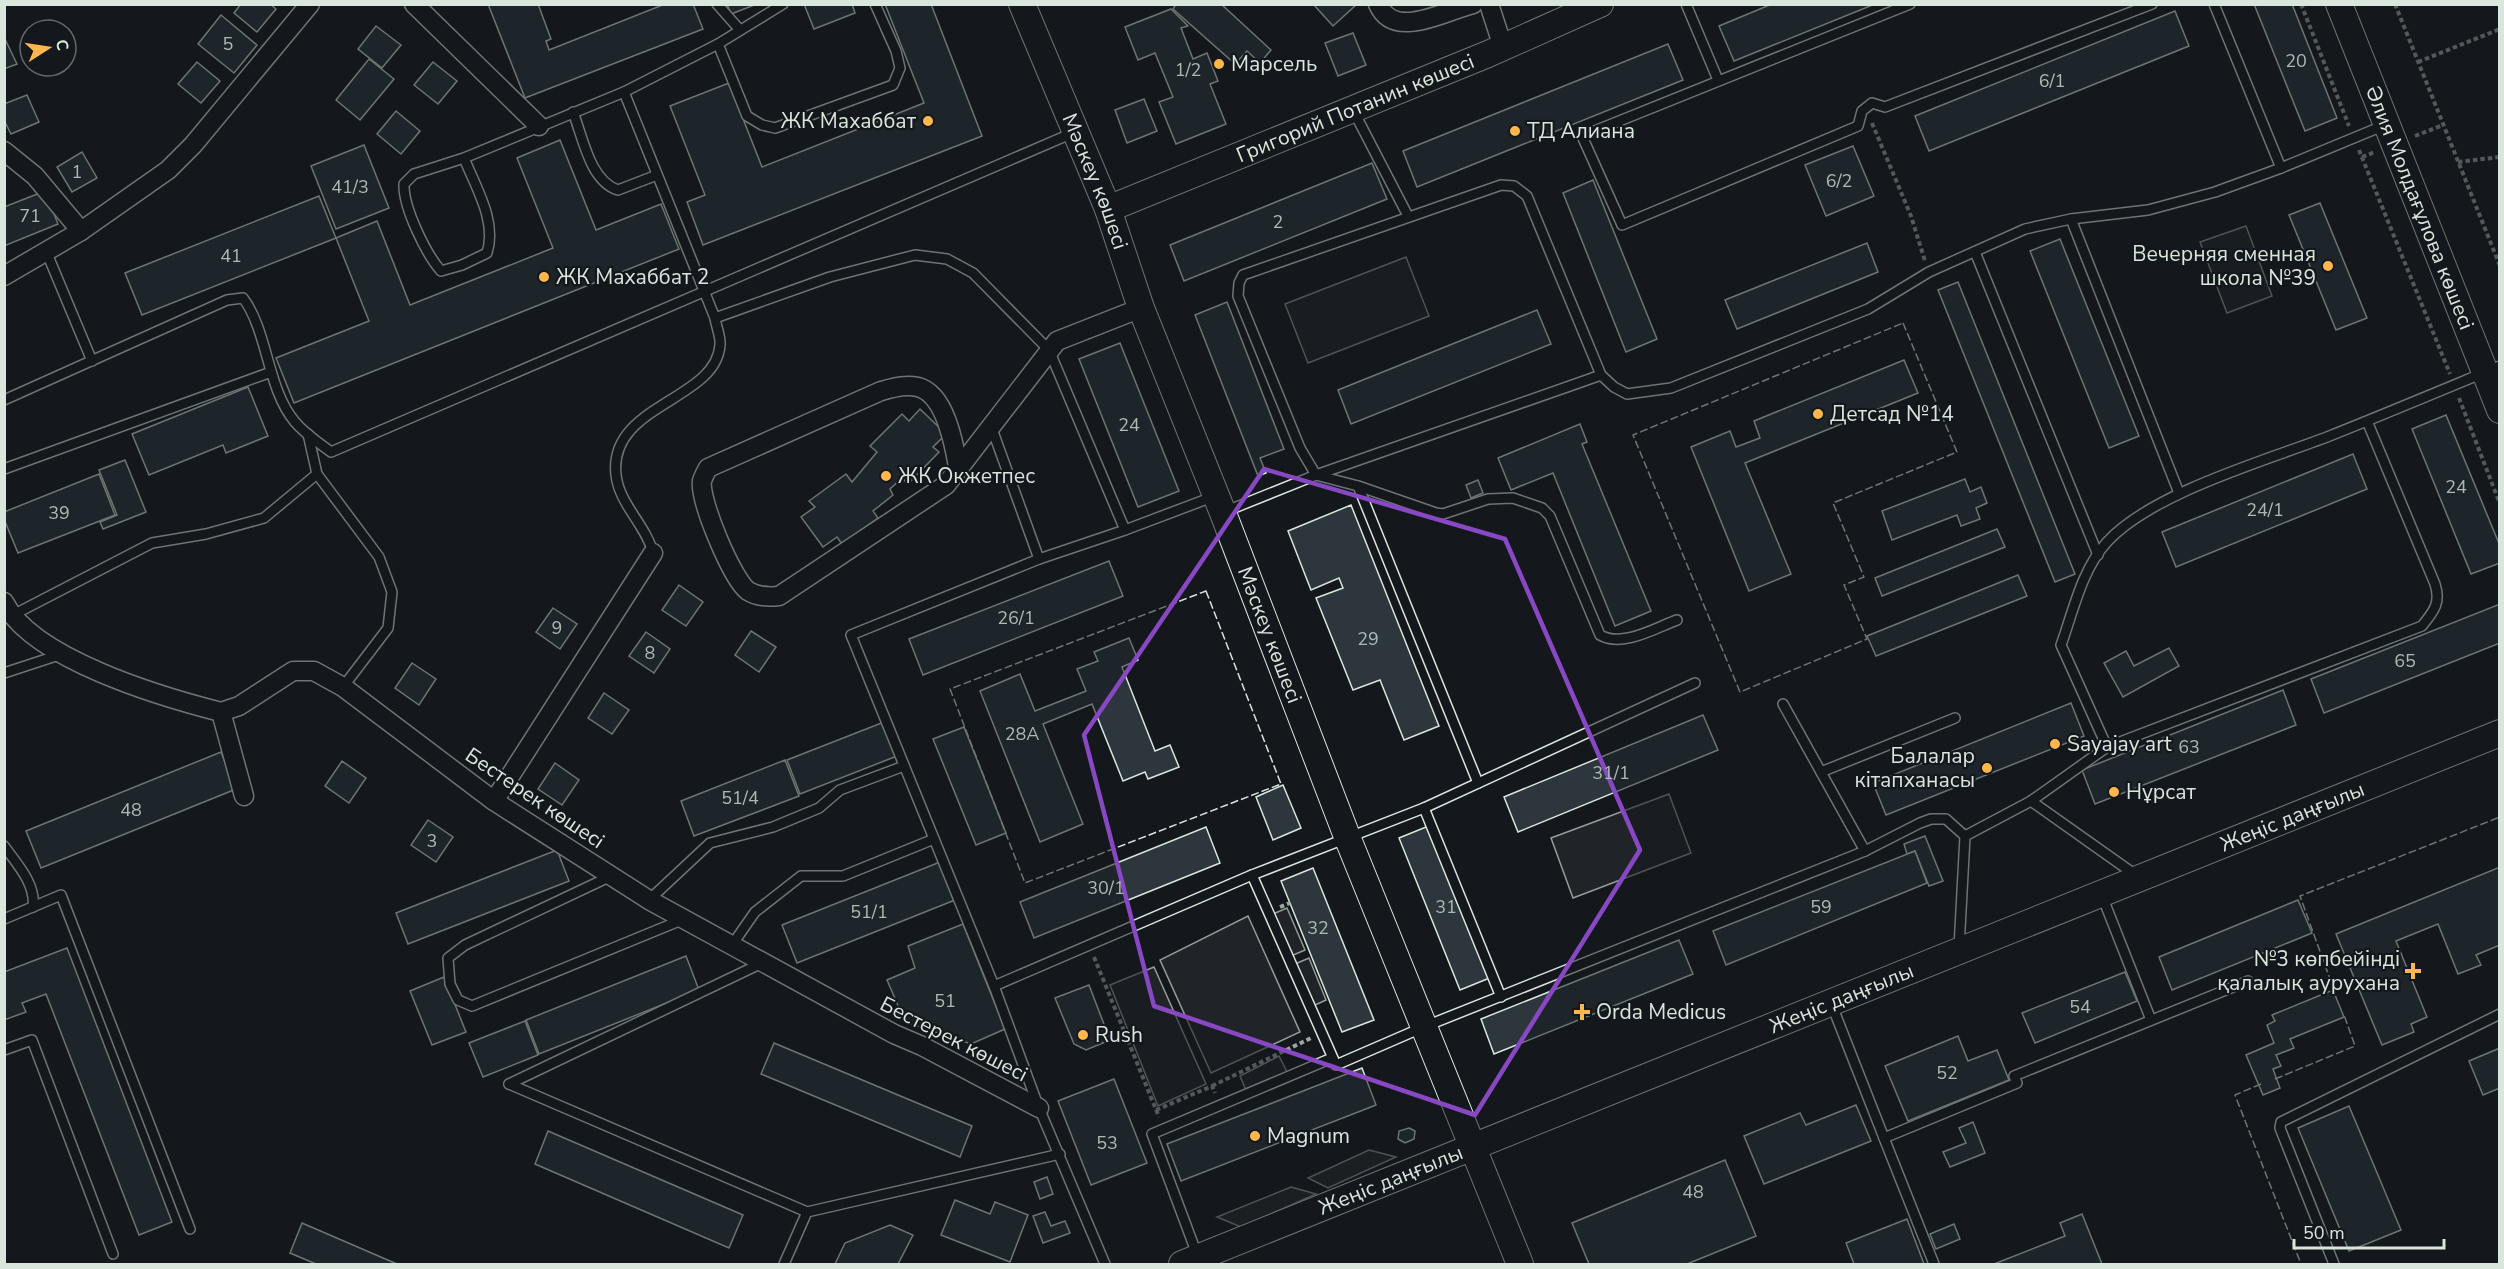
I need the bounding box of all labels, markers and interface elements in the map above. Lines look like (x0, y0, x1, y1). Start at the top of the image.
north arrow (18, 18, 78, 78)
house number: 5 (223, 32, 233, 56)
text: С (50, 37, 74, 53)
street label: Григорий Потанин көшесі (1232, 47, 1478, 169)
house number: 20 (2285, 49, 2307, 73)
place label: Марсель (1231, 50, 1317, 78)
marker: Марсель (1212, 57, 1226, 71)
house number: 1/2 (1175, 58, 1201, 82)
house number: 6/1 (2039, 69, 2065, 93)
street label: Әлия Молдағұлова көшесі (2359, 81, 2481, 334)
place label: ЖК Махаббат (781, 107, 917, 135)
street label: Мәскеу көшесі (1055, 109, 1134, 253)
marker: ЖК Махаббат (921, 114, 935, 128)
place label: ТД Алиана (1527, 117, 1635, 145)
marker: ТД Алиана (1508, 124, 1522, 138)
house number: 1 (72, 160, 82, 184)
house number: 6/2 (1826, 169, 1852, 193)
house number: 41/3 (331, 175, 369, 199)
house number: 71 (19, 204, 41, 228)
house number: 2 (1273, 210, 1283, 234)
place label: Вечерняя сменная школа №39 (2132, 240, 2316, 292)
house number: 41 (220, 244, 242, 268)
marker: Вечерняя сменная школа №39 (2321, 259, 2335, 273)
place label: ЖК Махаббат 2 (556, 263, 709, 291)
marker: ЖК Махаббат 2 (537, 270, 551, 284)
place label: Детсад №14 (1830, 400, 1954, 428)
marker: Детсад №14 (1811, 407, 1825, 421)
house number: 24 (1118, 413, 1140, 437)
place label: ЖК Окжетпес (898, 462, 1035, 490)
marker: ЖК Окжетпес (879, 469, 893, 483)
house number: 24 (2445, 475, 2467, 499)
house number: 24/1 (2246, 498, 2284, 522)
house number: 39 (48, 501, 70, 525)
street label: Мәскеу көшесі (1231, 563, 1309, 707)
house number: 26/1 (997, 606, 1035, 630)
house number: 9 (552, 616, 562, 640)
house number: 29 (1357, 627, 1379, 651)
house number: 8 (645, 641, 655, 665)
house number: 65 (2394, 649, 2416, 673)
house number: 28А (1005, 722, 1039, 746)
place label: Sayajay аrt (2067, 730, 2172, 758)
house number: 63 (2178, 735, 2200, 759)
marker: Sayajay аrt (2048, 737, 2062, 751)
street label: Бестерек көшесі (460, 741, 610, 855)
place label: Балалар кітапханасы (1855, 742, 1975, 794)
house number: 31/1 (1592, 761, 1630, 785)
marker: Балалар кітапханасы (1980, 761, 1994, 775)
street label: Жеңіс даңғылы (2216, 775, 2369, 858)
place label: Нұрсат (2126, 778, 2197, 806)
marker: Нұрсат (2107, 785, 2121, 799)
house number: 51/4 (721, 786, 759, 810)
house number: 48 (120, 798, 142, 822)
house number: 3 (427, 829, 437, 853)
house number: 30/1 (1087, 876, 1125, 900)
house number: 31 (1435, 895, 1457, 919)
house number: 59 (1810, 895, 1832, 919)
house number: 51/1 (850, 900, 888, 924)
house number: 32 (1307, 916, 1329, 940)
place label: №3 көпбейінді қалалық аурухана (2217, 945, 2400, 997)
street label: Жеңіс даңғылы (1765, 957, 1918, 1040)
marker: №3 көпбейінді қалалық аурухана (2404, 962, 2422, 980)
house number: 51 (934, 989, 956, 1013)
street label: Бестерек көшесі (875, 990, 1033, 1088)
house number: 54 (2069, 995, 2091, 1019)
place label: Orda Medicus (1596, 998, 1726, 1026)
marker: Orda Medicus (1573, 1003, 1591, 1021)
place label: Rush (1095, 1021, 1143, 1049)
marker: Rush (1076, 1028, 1090, 1042)
house number: 52 (1936, 1061, 1958, 1085)
place label: Magnum (1267, 1122, 1350, 1150)
marker: Magnum (1248, 1129, 1262, 1143)
house number: 53 (1096, 1131, 1118, 1155)
street label: Жеңіс даңғылы (1314, 1138, 1467, 1222)
house number: 48 (1682, 1180, 1704, 1204)
scale bar (2294, 1212, 2444, 1250)
text: 50 m (2303, 1221, 2345, 1245)

